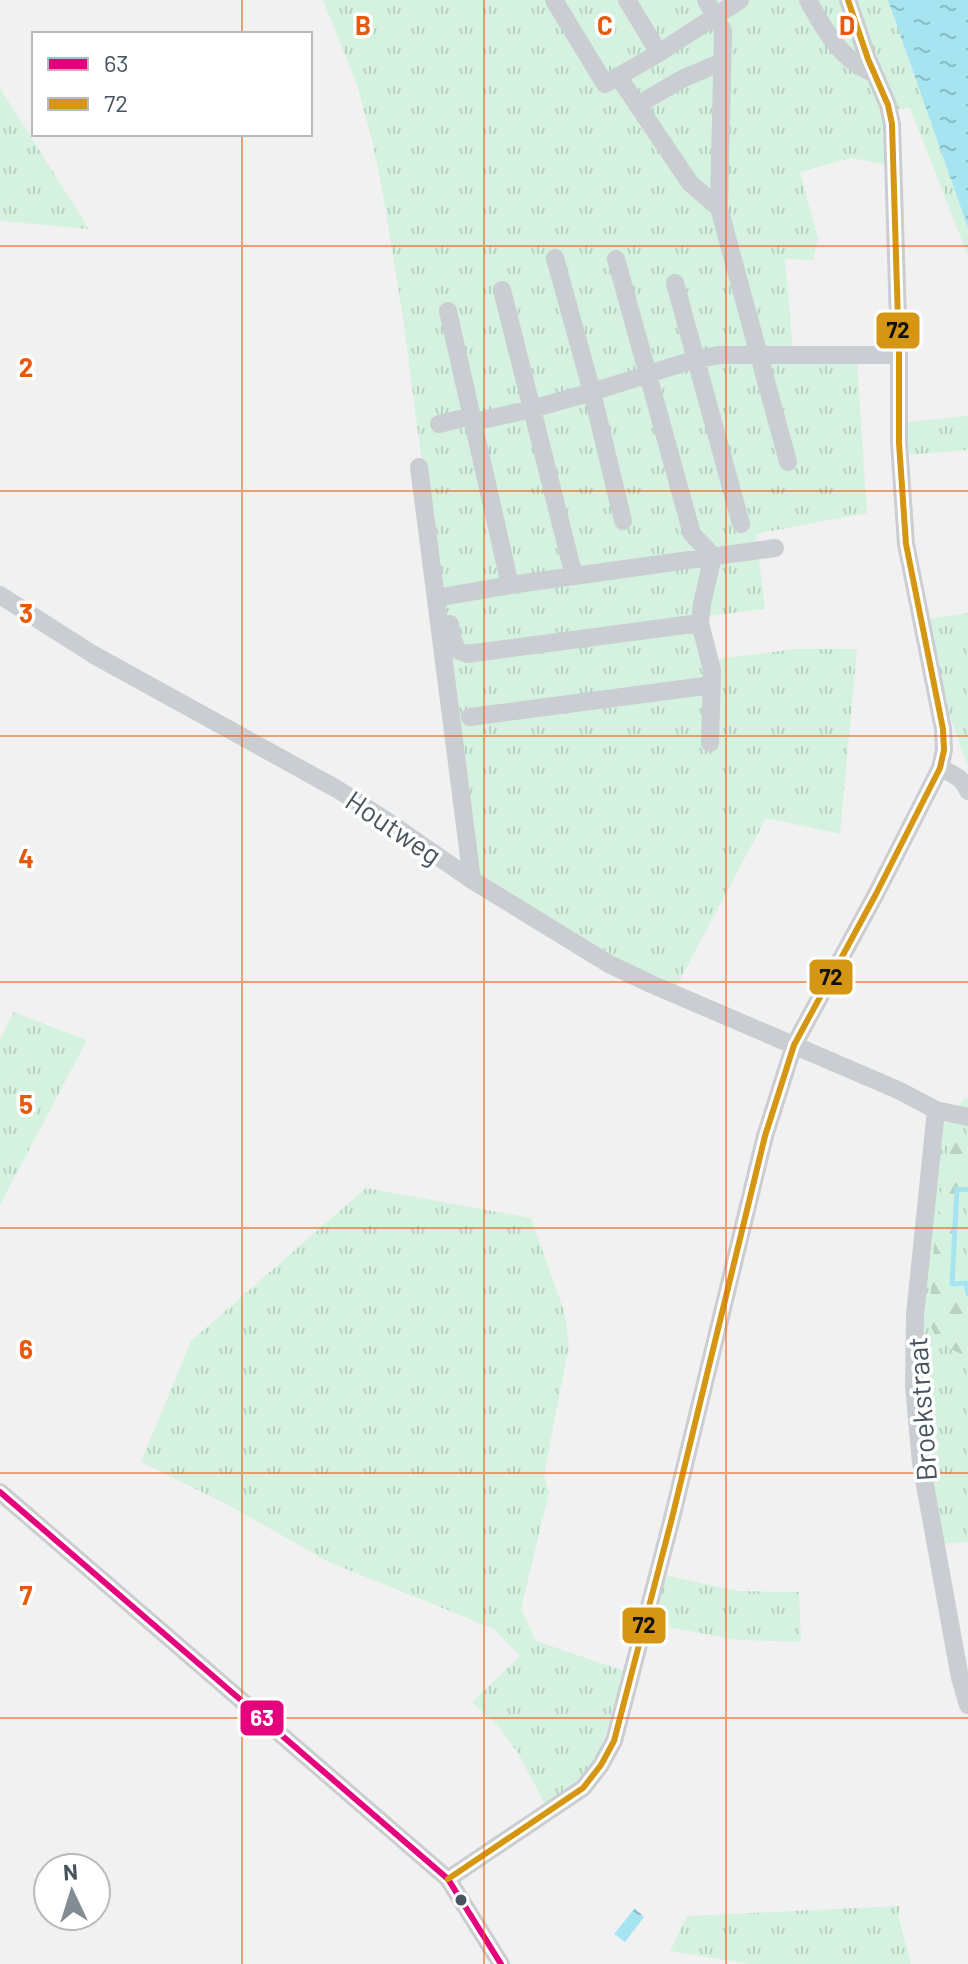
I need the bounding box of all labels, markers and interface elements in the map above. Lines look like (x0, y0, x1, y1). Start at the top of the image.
text: B (355, 9, 371, 40)
text: C (597, 9, 613, 40)
text: D (839, 9, 855, 40)
legend (32, 32, 312, 136)
text: 63 (104, 48, 129, 77)
text: 72 (104, 88, 128, 117)
line badge: 72 (875, 311, 921, 350)
text: 72 (886, 316, 910, 342)
text: 2 (19, 351, 33, 382)
text: 3 (19, 597, 33, 628)
street label: Houtweg (340, 783, 448, 871)
text: 4 (18, 842, 34, 873)
line badge: 72 (808, 958, 854, 996)
text: 72 (819, 963, 843, 989)
text: 5 (19, 1088, 33, 1119)
text: 6 (19, 1333, 33, 1364)
street label: Broekstraat (899, 1336, 943, 1482)
text: 7 (20, 1579, 33, 1610)
line badge: 72 (621, 1606, 667, 1645)
text: 72 (632, 1611, 656, 1637)
line badge: 63 (239, 1699, 285, 1737)
text: 63 (250, 1704, 274, 1730)
north arrow (32, 1852, 112, 1932)
text: N (62, 1858, 79, 1885)
unlabelled marker (453, 1892, 469, 1908)

